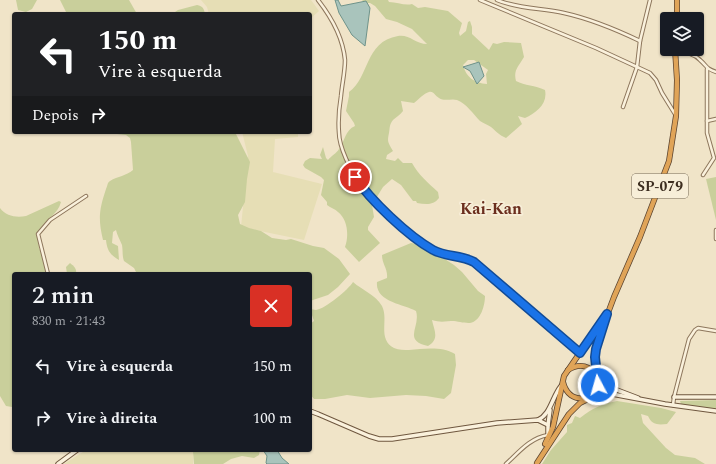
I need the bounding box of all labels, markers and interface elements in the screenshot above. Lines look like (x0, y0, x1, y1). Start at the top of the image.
map controls (660, 12, 704, 56)
button: layers (660, 12, 704, 56)
text: 150 m (98, 19, 177, 62)
icon: left (32, 28, 84, 80)
text: Vire à esquerda (98, 58, 222, 85)
text: Depois (32, 104, 79, 127)
icon: right (87, 104, 109, 126)
pin (338, 160, 372, 194)
icon: arrive (344, 166, 366, 188)
road number: SP-079 (632, 174, 688, 198)
district label: Kai-Kan (460, 197, 522, 221)
text: 2 min (32, 278, 94, 314)
button: close (250, 285, 292, 327)
text: 830 m · 21:43 (32, 311, 105, 331)
icon: left (32, 355, 54, 377)
text: Vire à esquerda (66, 355, 173, 378)
text: 150 m (253, 355, 292, 378)
position arrow (577, 364, 619, 406)
icon: right (32, 407, 54, 429)
text: Vire à direita (66, 407, 157, 430)
text: 100 m (253, 407, 292, 430)

